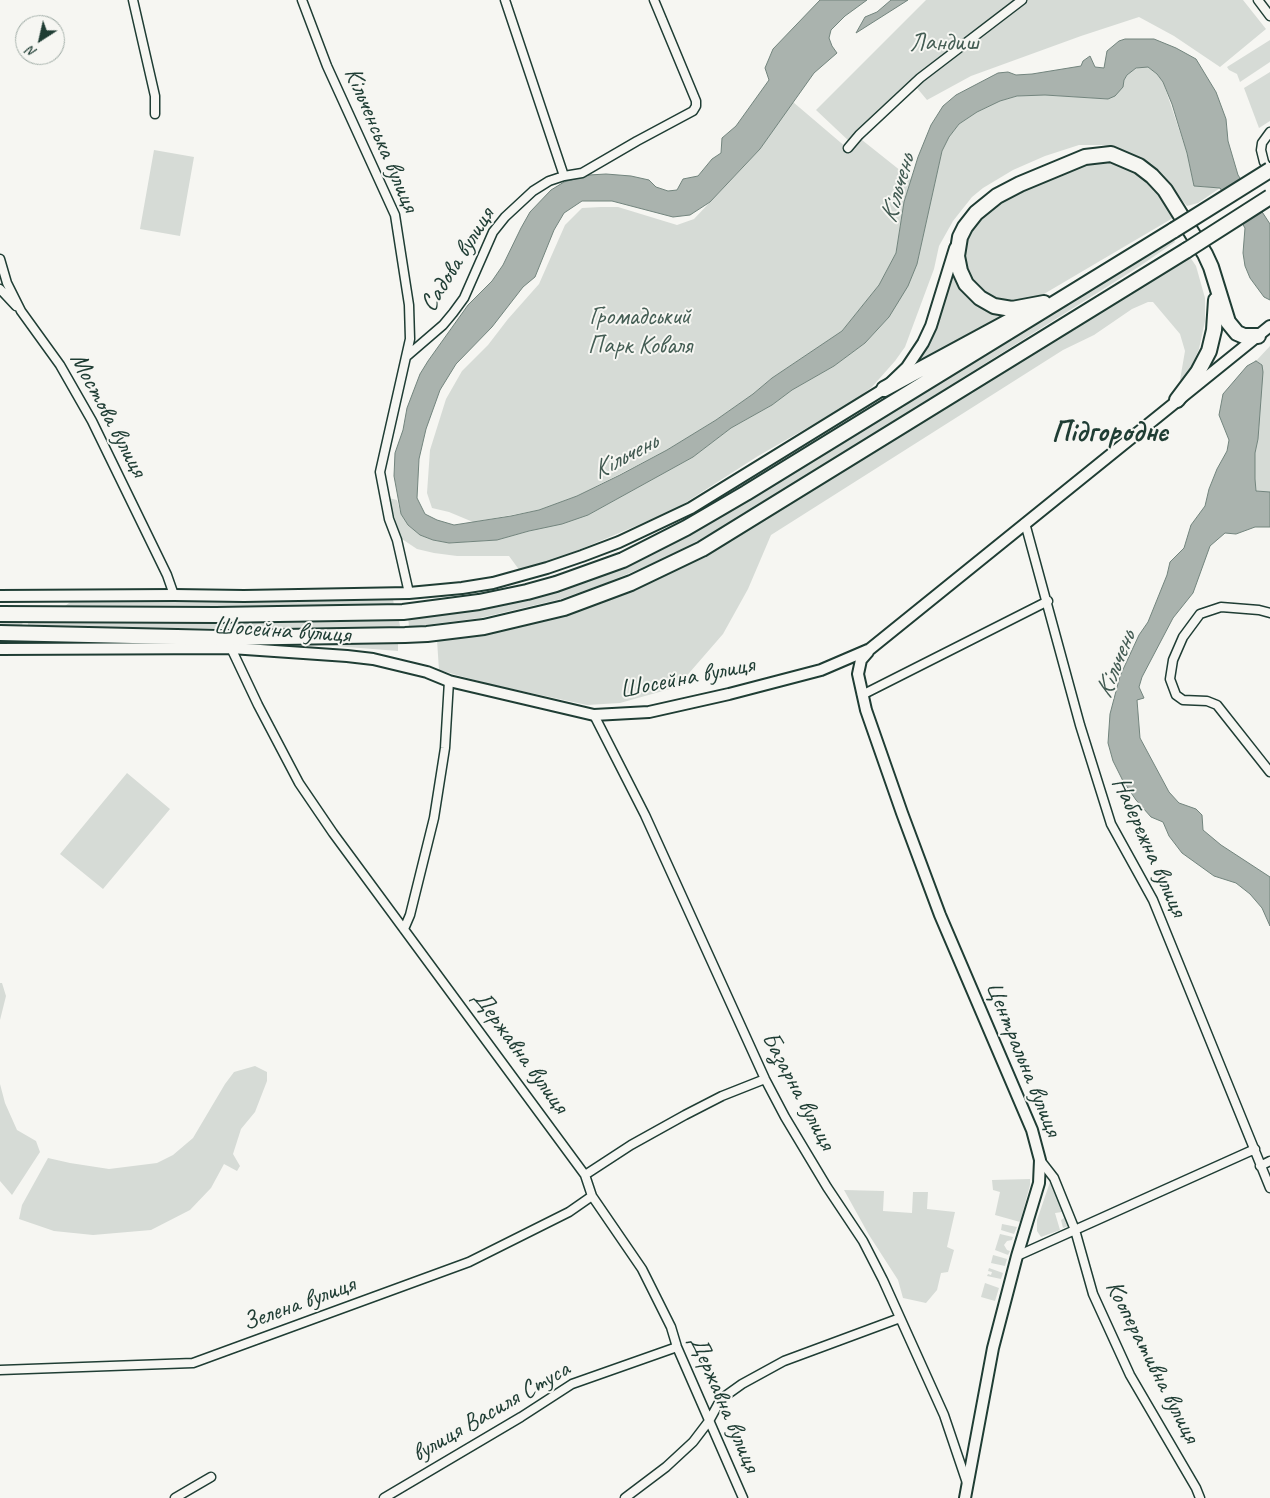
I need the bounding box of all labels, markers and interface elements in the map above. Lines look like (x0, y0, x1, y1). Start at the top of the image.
north arrow (15, 15, 65, 65)
park label: Ландиш (910, 28, 978, 58)
text: N (23, 42, 40, 61)
street label: Кільченська вулиця (337, 63, 425, 217)
water label: Кільчень (874, 152, 922, 226)
street label: Садова вулиця (414, 202, 502, 318)
park label: Громадський Парк Коваля (588, 302, 692, 361)
street label: Мостова вулиця (63, 348, 153, 482)
district label: Підгороднє (1052, 415, 1168, 451)
water label: Кільчень (587, 427, 663, 487)
street label: Шосейна вулиця (213, 611, 351, 651)
water label: Кільчень (1089, 627, 1143, 703)
street label: Шосейна вулиця (617, 650, 757, 706)
street label: Набережна вулиця (1105, 772, 1193, 922)
street label: Центральна вулиця (978, 977, 1068, 1141)
street label: Державна вулиця (465, 984, 575, 1120)
street label: Базарна вулиця (754, 1027, 842, 1155)
street label: Зелена вулиця (239, 1270, 359, 1338)
street label: Кооперативна вулиця (1098, 1276, 1206, 1448)
street label: Державна вулиця (682, 1331, 766, 1477)
street label: вулиця Василя Стуса (407, 1355, 575, 1469)

